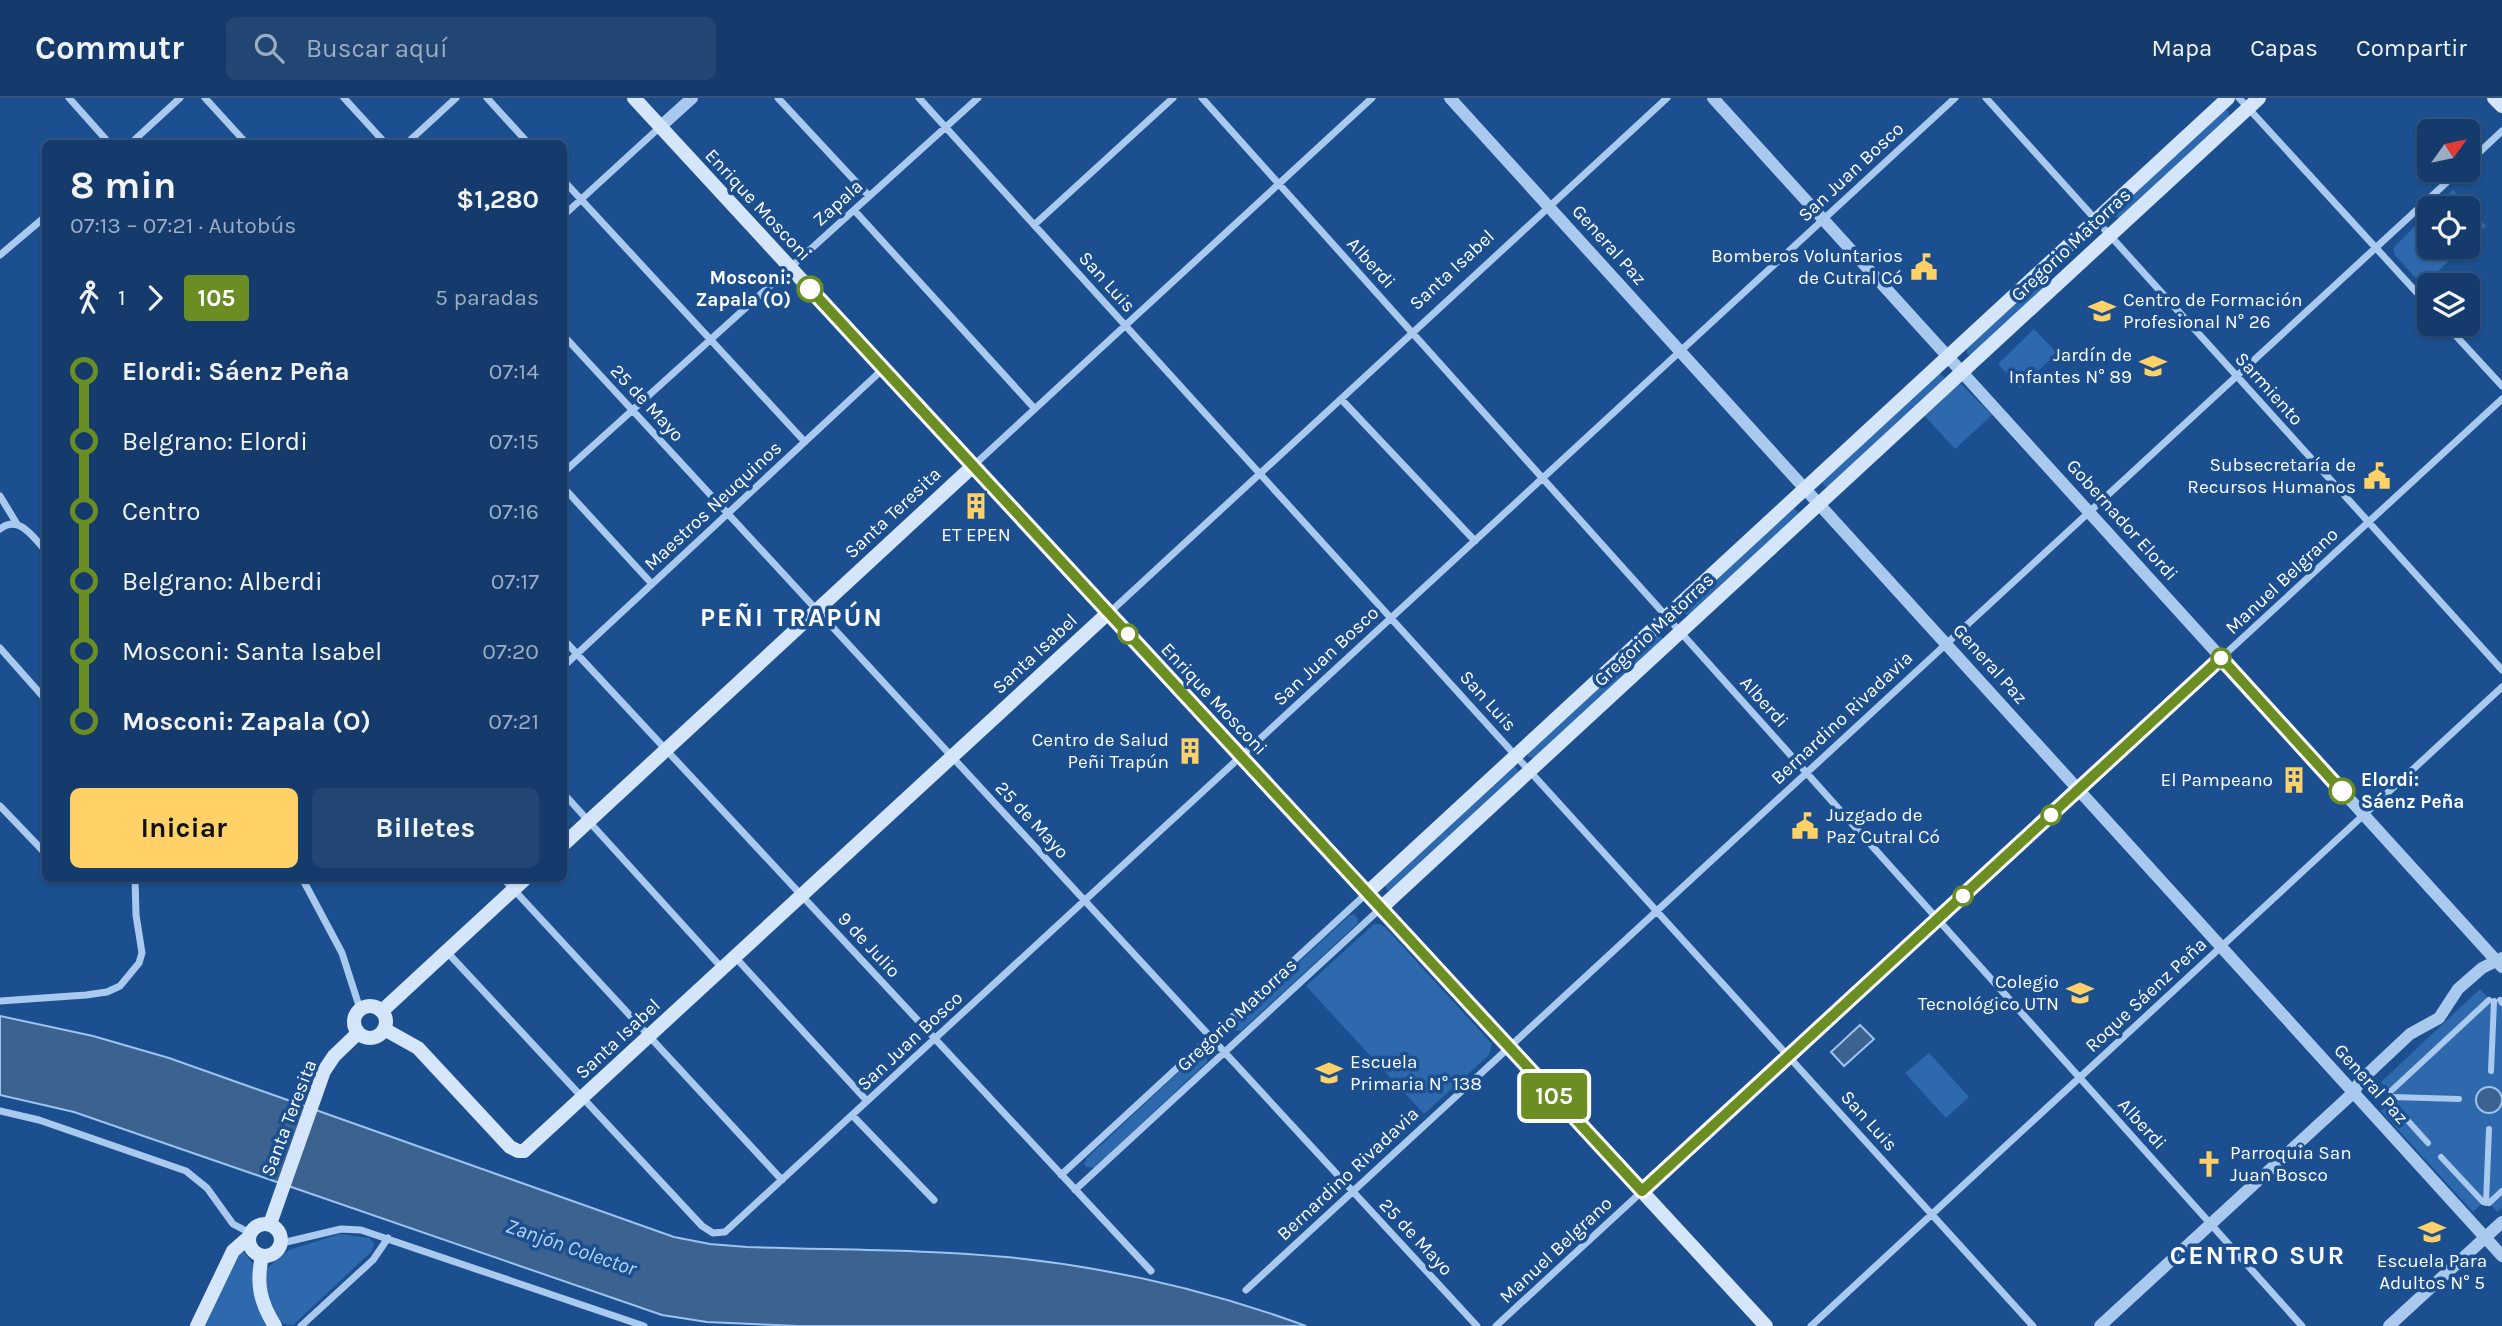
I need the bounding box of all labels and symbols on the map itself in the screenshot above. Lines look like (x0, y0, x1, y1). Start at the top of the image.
street label: San Juan Bosco (1794, 118, 1908, 226)
north arrow (2417, 119, 2480, 182)
street label: Enrique Mosconi (700, 144, 816, 266)
street label: Zapala (809, 175, 867, 231)
street label: Gregorio Matorras (2007, 184, 2135, 306)
street label: General Paz (1567, 200, 1651, 290)
street label: Santa Isabel (1405, 225, 1499, 315)
street label: Alberdi (1342, 233, 1400, 293)
place label: Bomberos Voluntarios de Cutral Có (1711, 245, 1903, 289)
street label: San Luis (1074, 247, 1140, 317)
public building icon: Bomberos Voluntarios de Cutral Có (1909, 252, 1939, 282)
place label: Mosconi: Zapala (O) (695, 267, 791, 311)
marker: Mosconi: Zapala (O) (797, 276, 823, 302)
place label: Centro de Formación Profesional N° 26 (2123, 289, 2303, 333)
school or university icon: Centro de Formación Profesional N° 26 (2087, 296, 2117, 326)
place label: Jardín de Infantes N° 89 (2009, 344, 2132, 388)
street label: Sarmiento (2230, 348, 2308, 430)
school or university icon: Jardín de Infantes N° 89 (2138, 351, 2168, 381)
street label: 25 de Mayo (606, 360, 688, 446)
street label: Maestros Neuquinos (640, 437, 786, 575)
place label: Subsecretaría de Recursos Humanos (2187, 454, 2356, 498)
street label: Gobernador Elordi (2062, 455, 2182, 585)
public building icon: Subsecretaría de Recursos Humanos (2362, 461, 2392, 491)
street label: Santa Teresita (840, 463, 946, 563)
building icon: ET EPEN (961, 491, 991, 521)
street label: Manuel Belgrano (2221, 523, 2343, 639)
place label: ET EPEN (941, 524, 1011, 546)
street label: Gregorio Matorras (1590, 569, 1718, 691)
district label: PEÑI TRAPÚN (700, 601, 884, 633)
street label: San Juan Bosco (1269, 602, 1383, 710)
street label: Santa Isabel (988, 609, 1082, 699)
street label: General Paz (1948, 619, 2032, 709)
unlabelled marker (1118, 624, 1138, 644)
street label: Enrique Mosconi (1156, 638, 1272, 760)
street label: Bernardino Rivadavia (1767, 647, 1917, 789)
unlabelled marker (2211, 648, 2231, 668)
street label: San Luis (1455, 666, 1521, 736)
street label: Alberdi (1735, 672, 1793, 732)
place label: Centro de Salud Peñi Trapún (1032, 729, 1169, 773)
building icon: Centro de Salud Peñi Trapún (1175, 736, 1205, 766)
building icon: El Pampeano (2279, 765, 2309, 795)
place label: El Pampeano (2161, 769, 2273, 791)
place label: Elordi: Sáenz Peña (2361, 769, 2464, 813)
street label: 25 de Mayo (991, 777, 1073, 863)
marker: Elordi: Sáenz Peña (2329, 778, 2355, 804)
place label: Juzgado de Paz Cutral Có (1826, 804, 1940, 848)
unlabelled marker (2041, 805, 2061, 825)
public building icon: Juzgado de Paz Cutral Có (1790, 811, 1820, 841)
unlabelled marker (1953, 886, 1973, 906)
street label: 9 de Julio (833, 908, 905, 982)
street label: Roque Sáenz Peña (2081, 933, 2211, 1057)
street label: Gregorio Matorras (1173, 954, 1301, 1076)
place label: Colegio Tecnológico UTN (1918, 971, 2059, 1015)
school or university icon: Colegio Tecnológico UTN (2065, 978, 2095, 1008)
street label: San Juan Bosco (853, 987, 967, 1095)
street label: Santa Isabel (571, 994, 665, 1084)
street label: General Paz (2329, 1039, 2413, 1129)
place label: Escuela Primaria N° 138 (1350, 1051, 1482, 1095)
street label: Santa Teresita (257, 1057, 321, 1179)
school or university icon: Escuela Primaria N° 138 (1314, 1058, 1344, 1088)
line badge: 105 (1514, 1073, 1594, 1119)
street label: San Luis (1836, 1086, 1902, 1156)
street label: Alberdi (2113, 1094, 2171, 1154)
street label: Bernardino Rivadavia (1273, 1103, 1423, 1245)
place label: Parroquia San Juan Bosco (2230, 1142, 2352, 1186)
church icon: Parroquia San Juan Bosco (2194, 1149, 2224, 1179)
street label: Manuel Belgrano (1495, 1192, 1617, 1308)
street label: 25 de Mayo (1375, 1194, 1457, 1280)
water label: Zanjón Colector (503, 1213, 640, 1281)
school or university icon: Escuela Para Adultos N° 5 (2417, 1217, 2447, 1247)
district label: CENTRO SUR (2170, 1240, 2346, 1271)
place label: Escuela Para Adultos N° 5 (2377, 1250, 2487, 1294)

